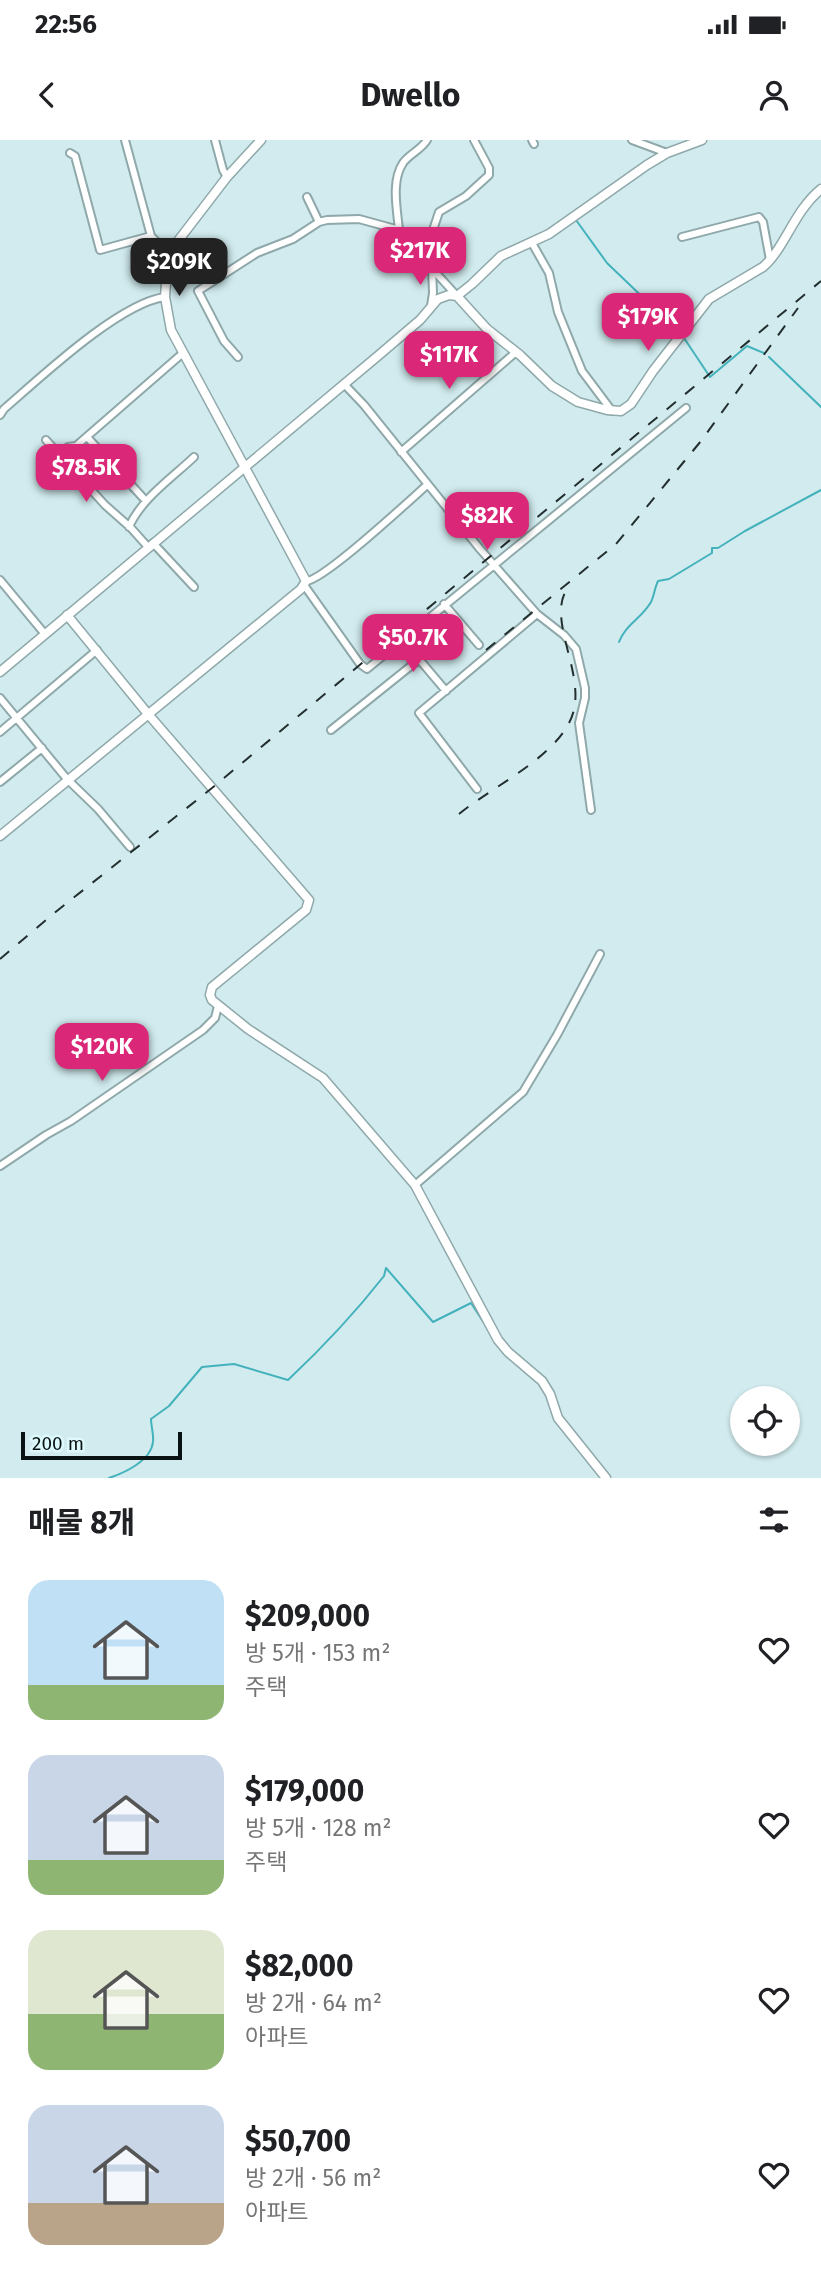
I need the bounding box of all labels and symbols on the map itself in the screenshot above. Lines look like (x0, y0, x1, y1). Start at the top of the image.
pin: $217K (371, 228, 469, 287)
pin: $209K (130, 239, 228, 298)
pin: $179K (599, 294, 697, 353)
pin: $117K (400, 331, 498, 391)
pin: $78.5K (29, 444, 143, 504)
pin: $82K (446, 492, 528, 552)
pin: $50.7K (356, 615, 470, 674)
pin: $120K (53, 1024, 151, 1083)
scale bar (21, 1429, 182, 1461)

